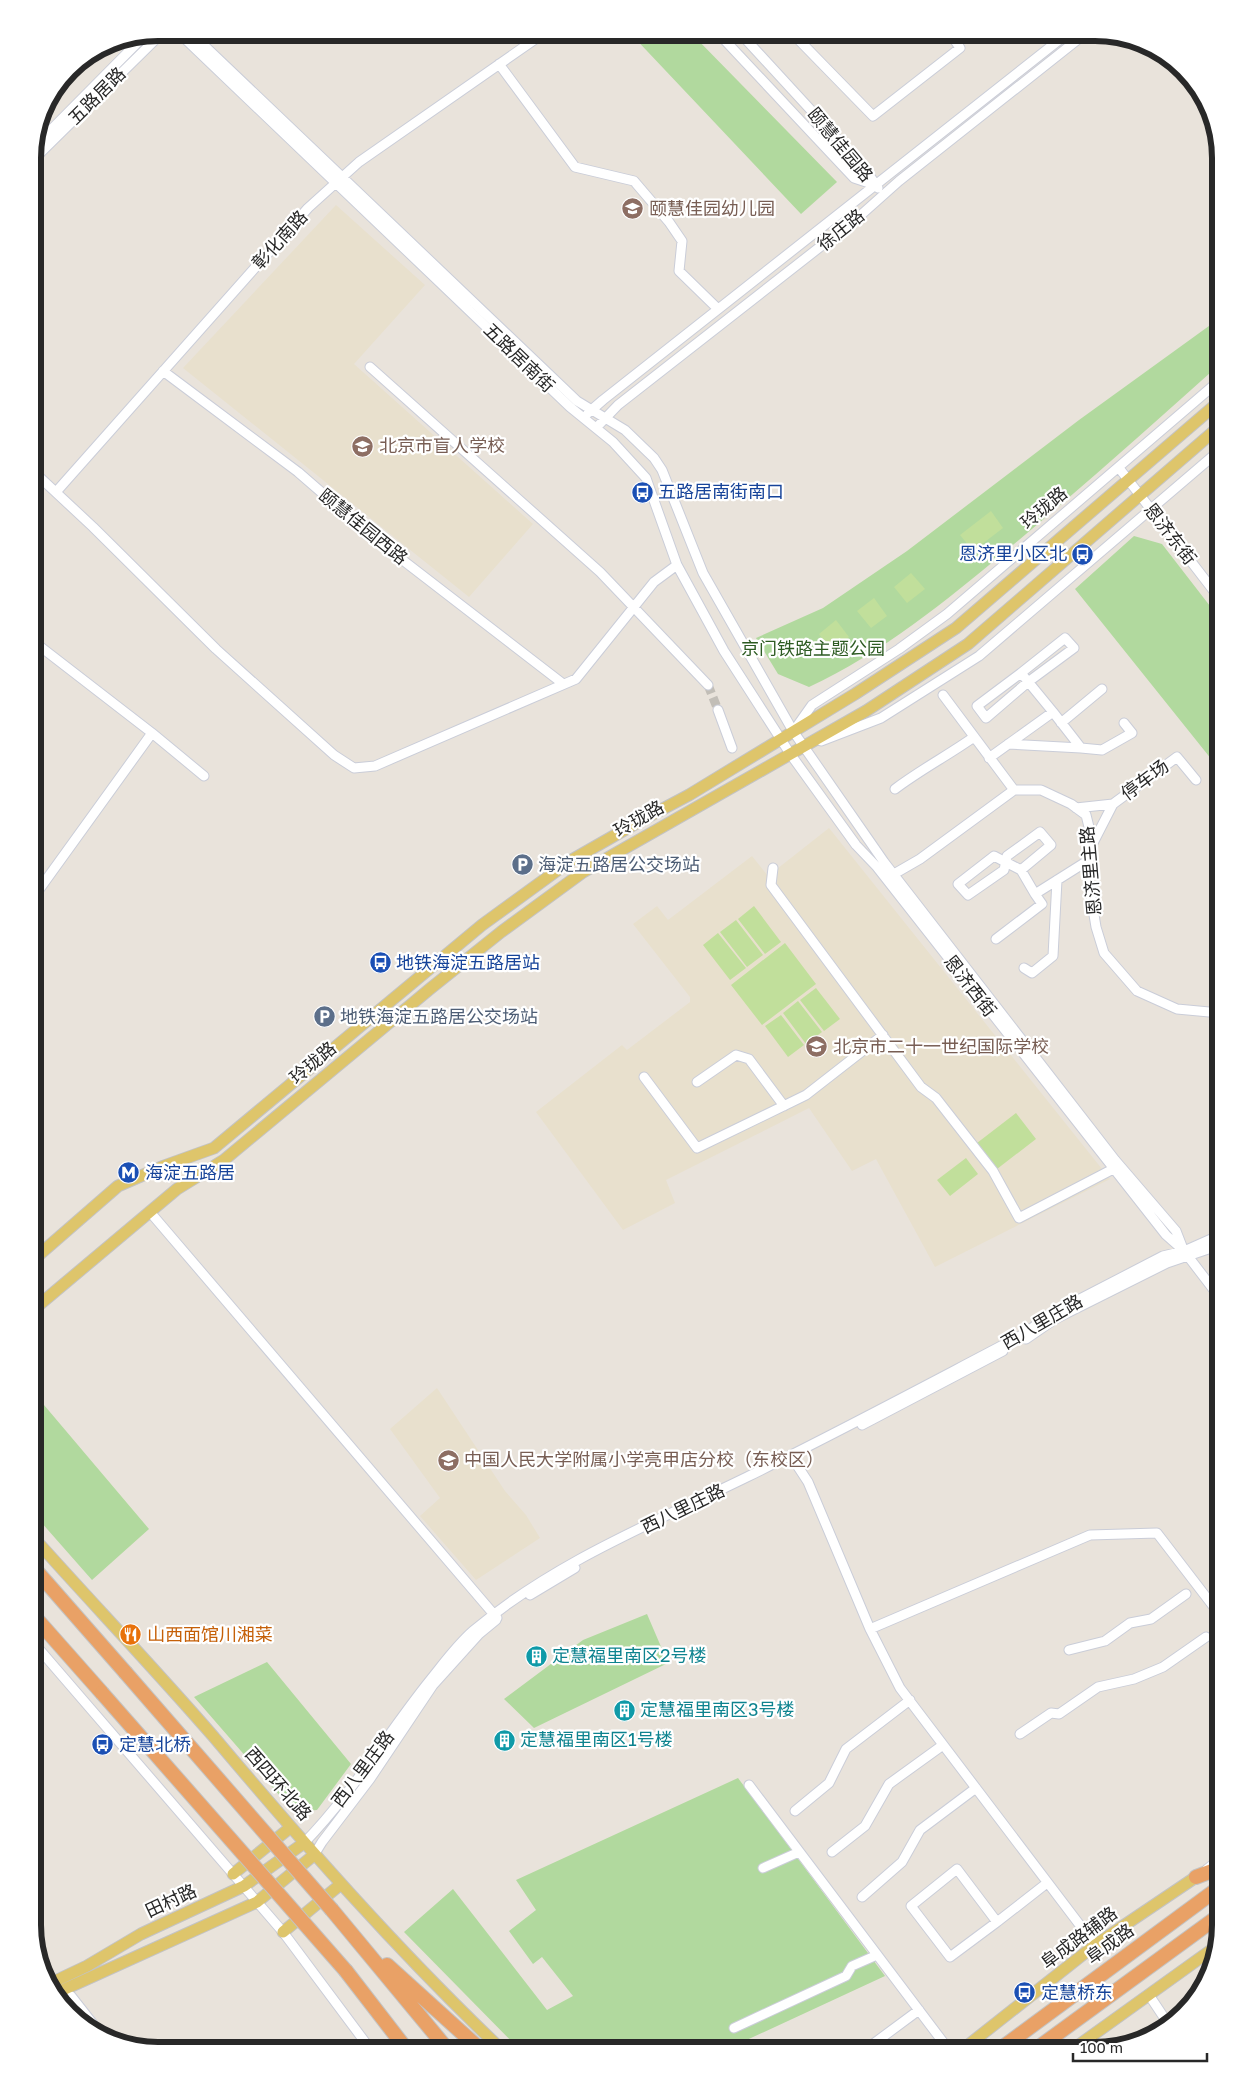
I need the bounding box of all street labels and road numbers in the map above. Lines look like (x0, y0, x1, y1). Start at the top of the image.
street label: 五路居路 (63, 62, 130, 129)
street label: 颐慧佳园路 (803, 103, 878, 186)
street label: 徐庄路 (812, 204, 868, 255)
street label: 彰化南路 (247, 205, 312, 273)
street label: 五路居南街 (480, 318, 560, 396)
street label: 玲珑路 (1016, 481, 1071, 533)
street label: 颐慧佳园西路 (315, 484, 413, 569)
street label: 恩济东街 (1140, 498, 1202, 569)
street label: 停车场 (1116, 754, 1173, 804)
street label: 玲珑路 (610, 795, 667, 841)
street label: 恩济里主路 (1075, 825, 1105, 917)
street label: 恩济西街 (940, 950, 1002, 1021)
street label: 玲珑路 (285, 1036, 340, 1088)
street label: 西八里庄路 (997, 1289, 1086, 1353)
street label: 西八里庄路 (637, 1478, 728, 1538)
street label: 西八里庄路 (326, 1726, 398, 1811)
street label: 西四环北路 (241, 1742, 317, 1825)
street label: 田村路 (141, 1879, 200, 1921)
street label: 阜成路辅路 (1037, 1902, 1121, 1974)
street label: 阜成路 (1082, 1919, 1138, 1969)

